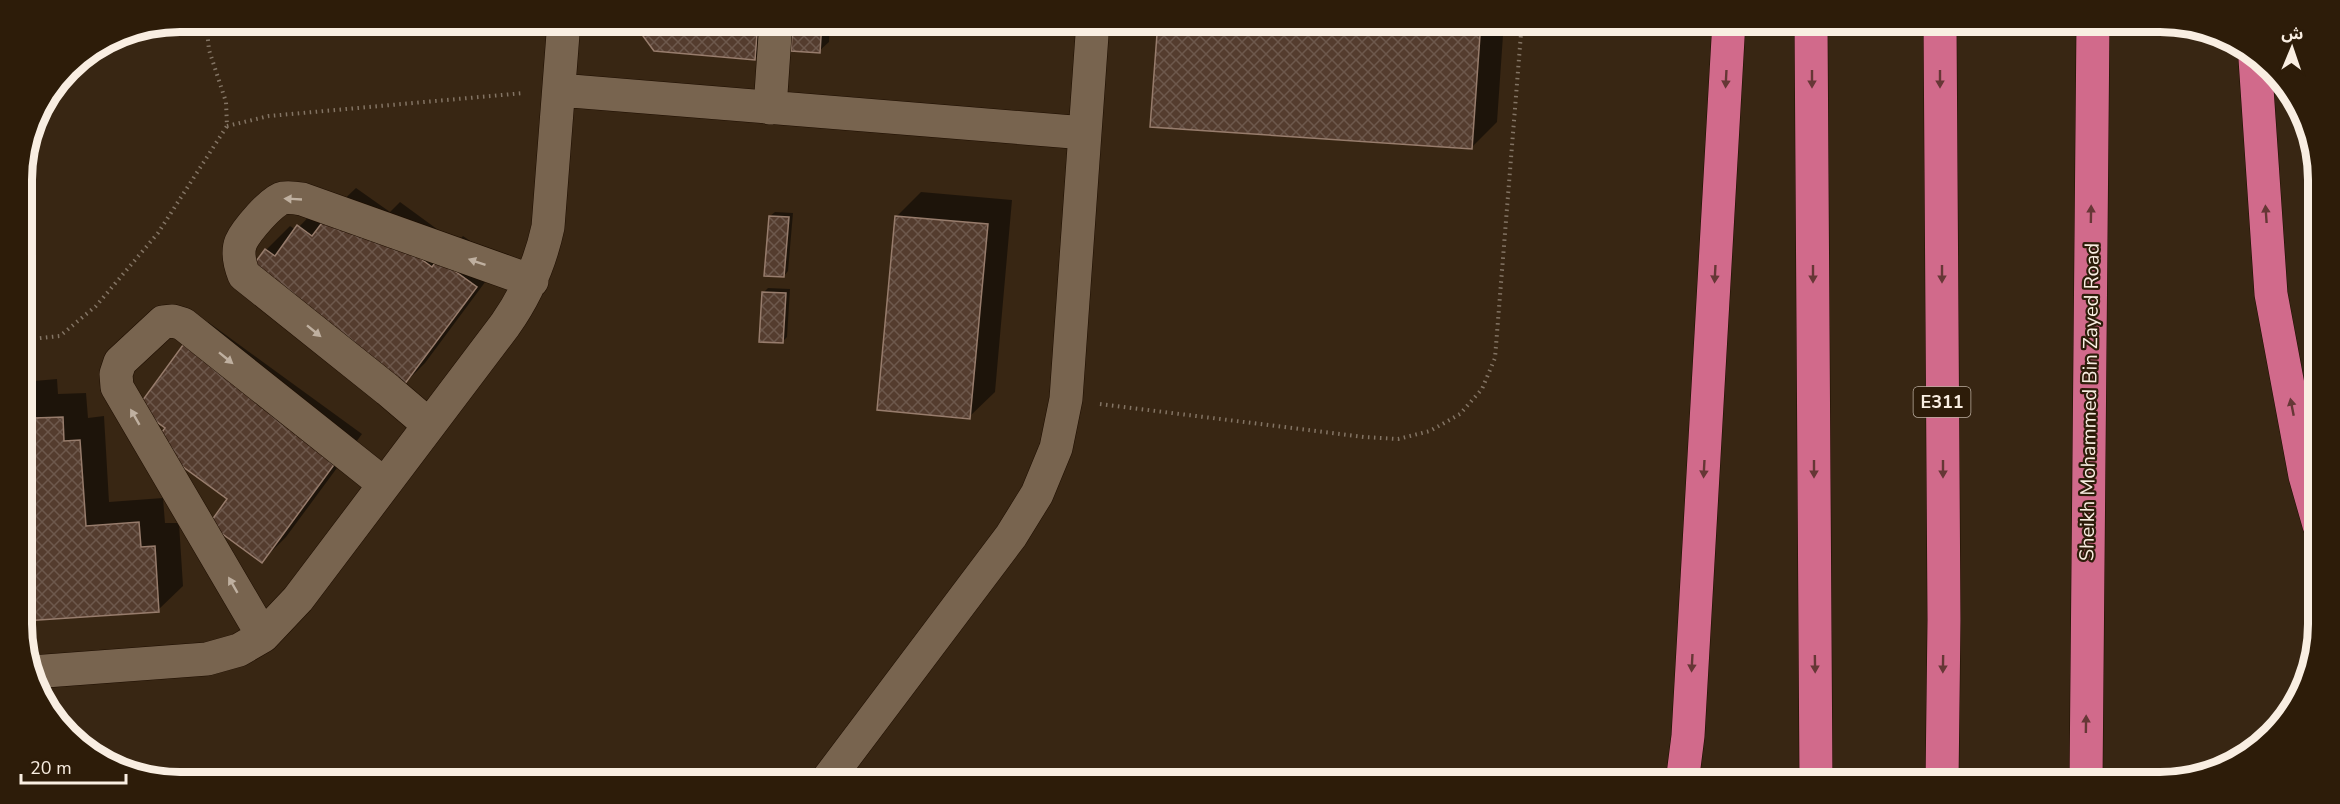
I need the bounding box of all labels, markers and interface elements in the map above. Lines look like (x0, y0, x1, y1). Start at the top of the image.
north arrow (2262, 18, 2322, 78)
text: ش (2281, 23, 2304, 45)
one-way arrow (1722, 70, 1731, 89)
one-way arrow (1807, 70, 1817, 89)
one-way arrow (1935, 70, 1945, 89)
one-way arrow (283, 194, 302, 203)
one-way arrow (2086, 205, 2096, 224)
one-way arrow (2261, 205, 2270, 224)
street label: Sheikh Mohammed Bin Zayed Road (2073, 243, 2106, 561)
one-way arrow (468, 256, 486, 266)
one-way arrow (1711, 265, 1720, 284)
one-way arrow (1808, 265, 1818, 284)
one-way arrow (1937, 265, 1947, 284)
one-way arrow (306, 324, 322, 337)
one-way arrow (219, 351, 234, 364)
road number: E311 (1914, 387, 1970, 417)
one-way arrow (2287, 397, 2296, 416)
one-way arrow (130, 408, 140, 425)
one-way arrow (1700, 459, 1709, 478)
one-way arrow (1809, 460, 1819, 479)
one-way arrow (1938, 460, 1948, 479)
one-way arrow (228, 577, 239, 593)
one-way arrow (1688, 654, 1697, 673)
one-way arrow (1810, 655, 1820, 674)
one-way arrow (1939, 655, 1948, 674)
one-way arrow (2082, 715, 2091, 734)
scale bar (21, 747, 126, 785)
text: 20 m (30, 756, 72, 780)

